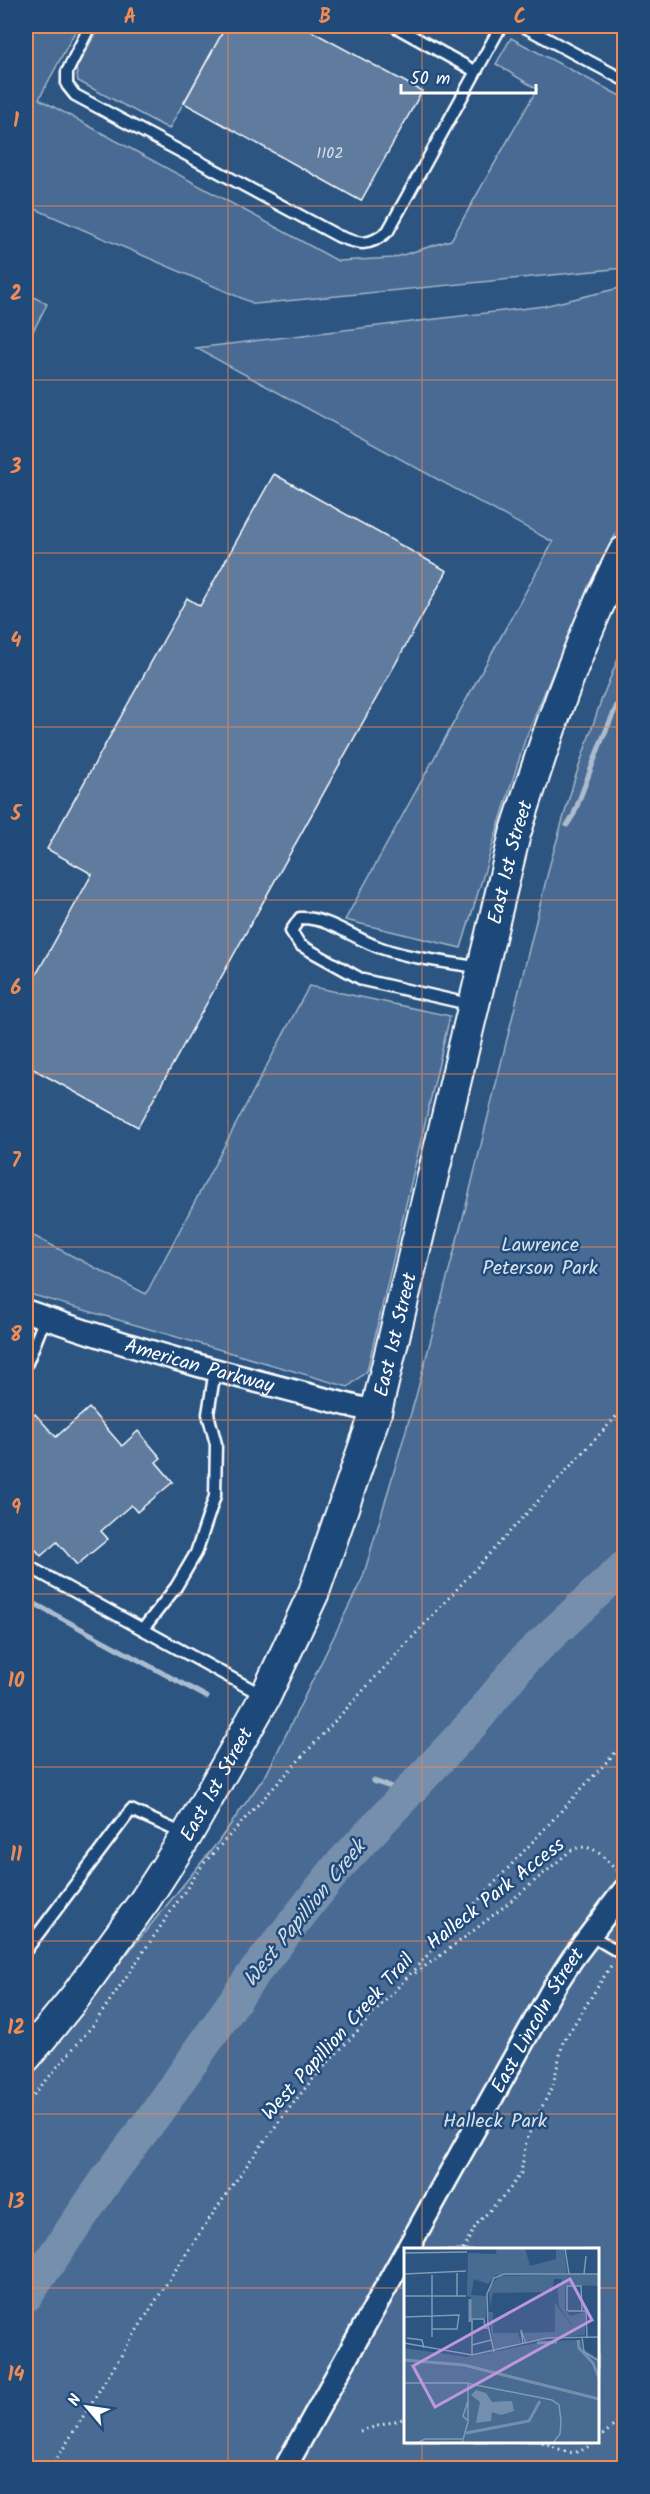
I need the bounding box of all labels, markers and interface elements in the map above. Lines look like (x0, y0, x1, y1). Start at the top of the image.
text: A (124, 2, 136, 34)
text: B (319, 2, 331, 34)
text: C (514, 2, 526, 34)
scale bar (401, 57, 536, 95)
text: 50 m (410, 65, 450, 94)
text: 1 (13, 106, 19, 138)
house number: 1102 (316, 141, 344, 166)
text: 2 (10, 279, 22, 311)
text: 3 (10, 452, 22, 484)
text: 4 (11, 626, 22, 658)
street label: East 1st Street (480, 796, 543, 928)
text: 5 (10, 799, 23, 831)
text: 6 (11, 973, 22, 1005)
text: 7 (11, 1146, 21, 1178)
park label: Lawrence Peterson Park (482, 1230, 598, 1285)
street label: East 1st Street (366, 1269, 427, 1400)
text: 8 (10, 1320, 22, 1352)
street label: American Parkway (120, 1331, 278, 1403)
text: 9 (11, 1493, 21, 1525)
text: 10 (8, 1666, 25, 1698)
street label: East 1st Street (172, 1722, 263, 1848)
street label: Halleck Park Access (420, 1830, 573, 1959)
water label: West Papillion Creek (236, 1831, 377, 1994)
text: 11 (10, 1840, 22, 1872)
street label: East Lincoln Street (483, 1941, 593, 2100)
street label: West Papillion Creek Trail (254, 1946, 423, 2128)
text: 12 (7, 2013, 25, 2045)
park label: Halleck Park (443, 2106, 548, 2138)
text: 13 (8, 2187, 25, 2219)
inset map (404, 2248, 599, 2443)
text: 14 (8, 2360, 25, 2392)
north arrow (57, 2377, 117, 2437)
text: N (62, 2390, 89, 2411)

